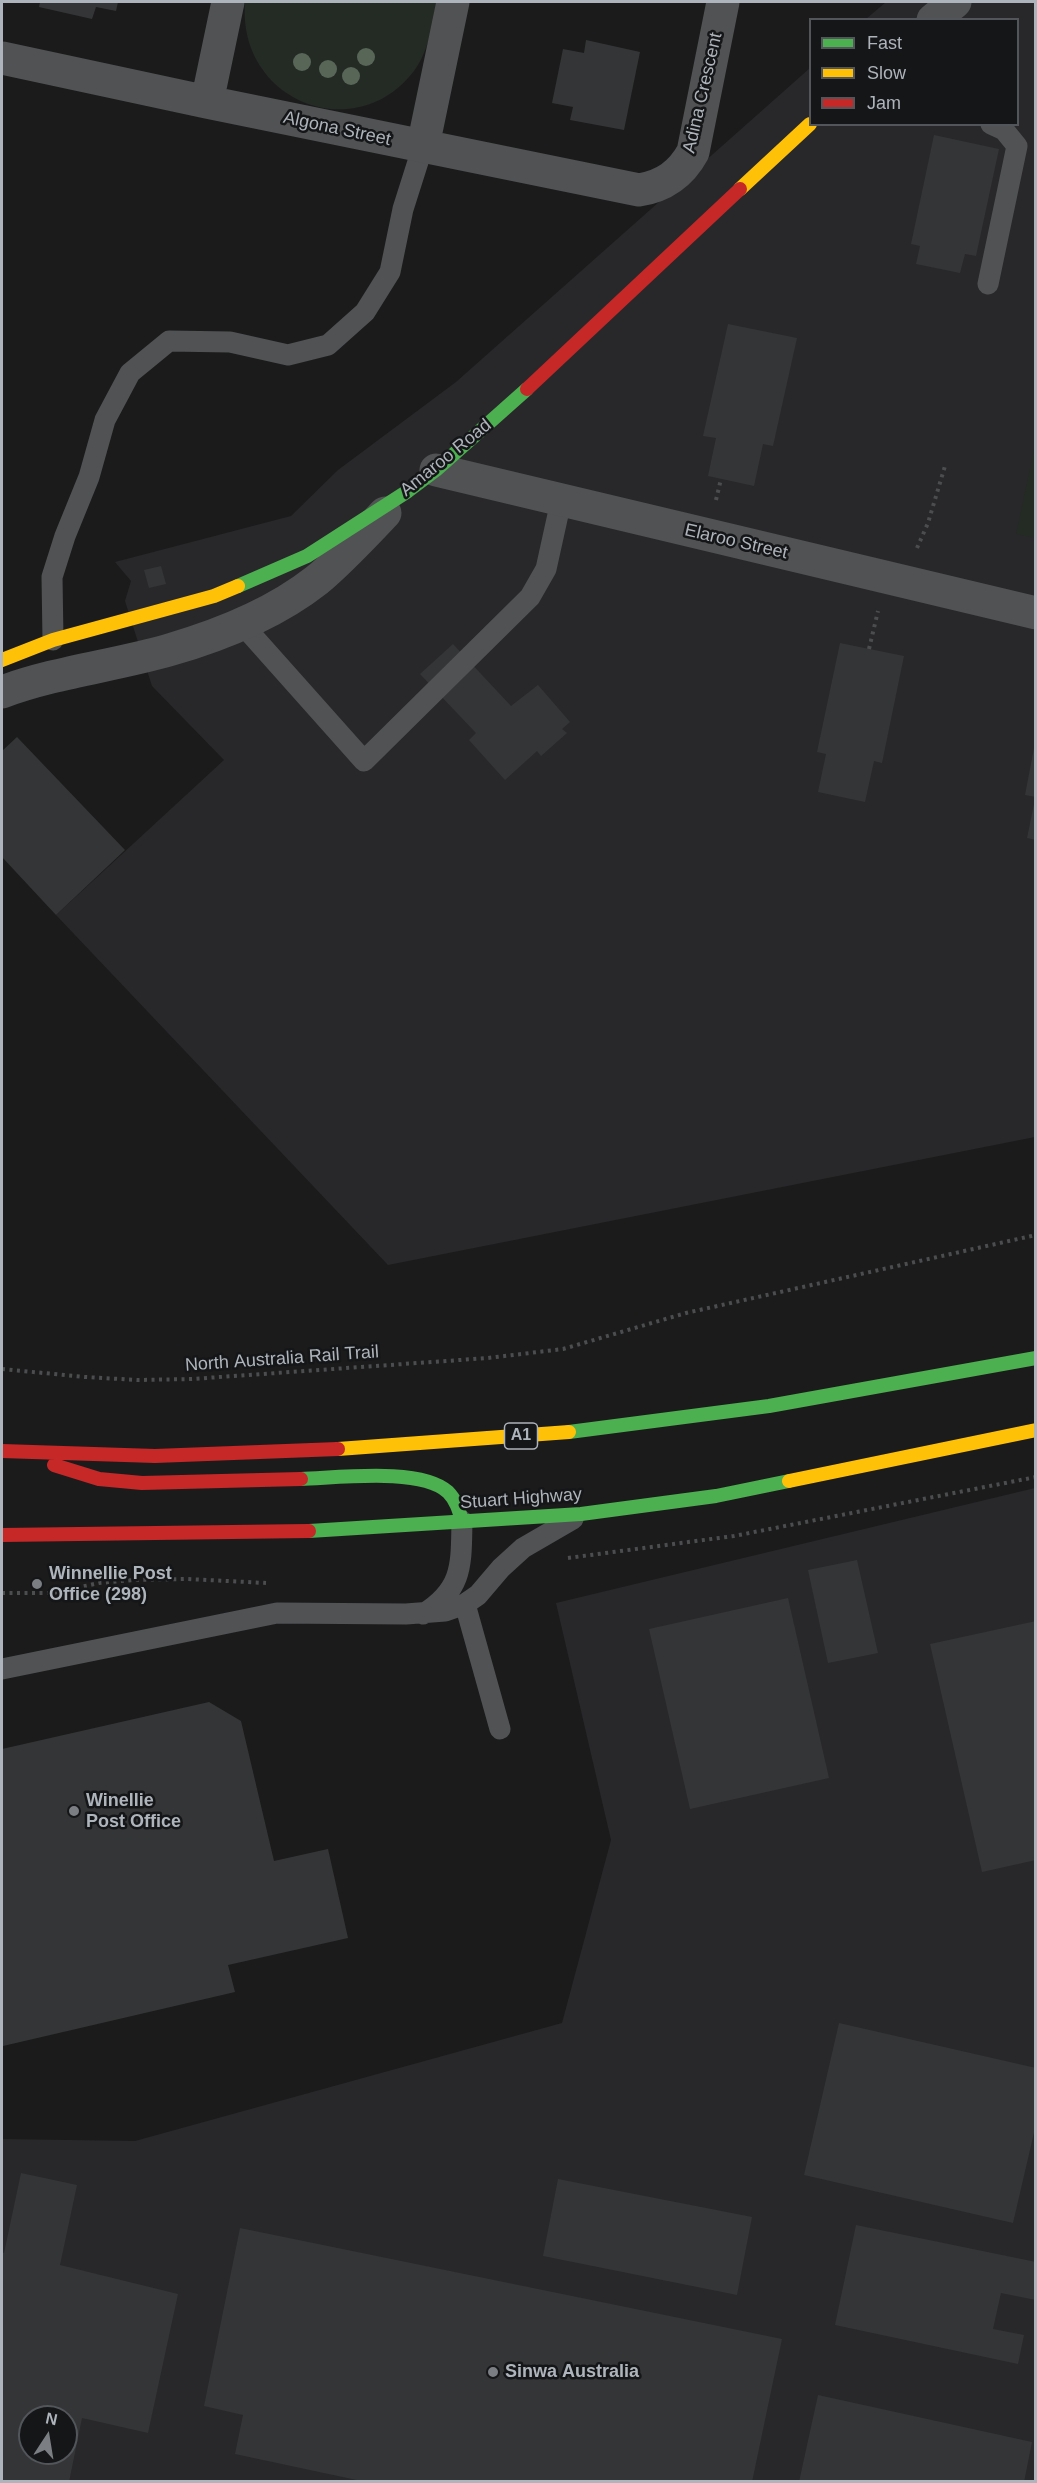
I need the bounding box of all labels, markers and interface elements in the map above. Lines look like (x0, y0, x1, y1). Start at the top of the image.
legend (809, 18, 1019, 126)
street label: Adina Crescent (679, 31, 727, 155)
text: Fast (867, 33, 902, 53)
text: Slow (867, 63, 906, 83)
text: Jam (867, 93, 901, 113)
street label: Algona Street (281, 107, 393, 151)
street label: Amaroo Road (396, 415, 496, 501)
street label: Elaroo Street (682, 520, 790, 564)
street label: North Australia Rail Trail (184, 1341, 380, 1377)
road number: A1 (504, 1423, 538, 1449)
street label: Stuart Highway (459, 1484, 583, 1514)
place label: Winnellie Post Office (298) (49, 1563, 172, 1606)
marker: Winnellie Post Office (298) (30, 1577, 44, 1591)
place label: Winellie Post Office (86, 1790, 181, 1832)
marker: Winellie Post Office (67, 1804, 81, 1818)
place label: Sinwa Australia (505, 2361, 639, 2383)
marker: Sinwa Australia (486, 2365, 500, 2379)
north arrow (18, 2405, 78, 2465)
text: N (44, 2409, 59, 2428)

